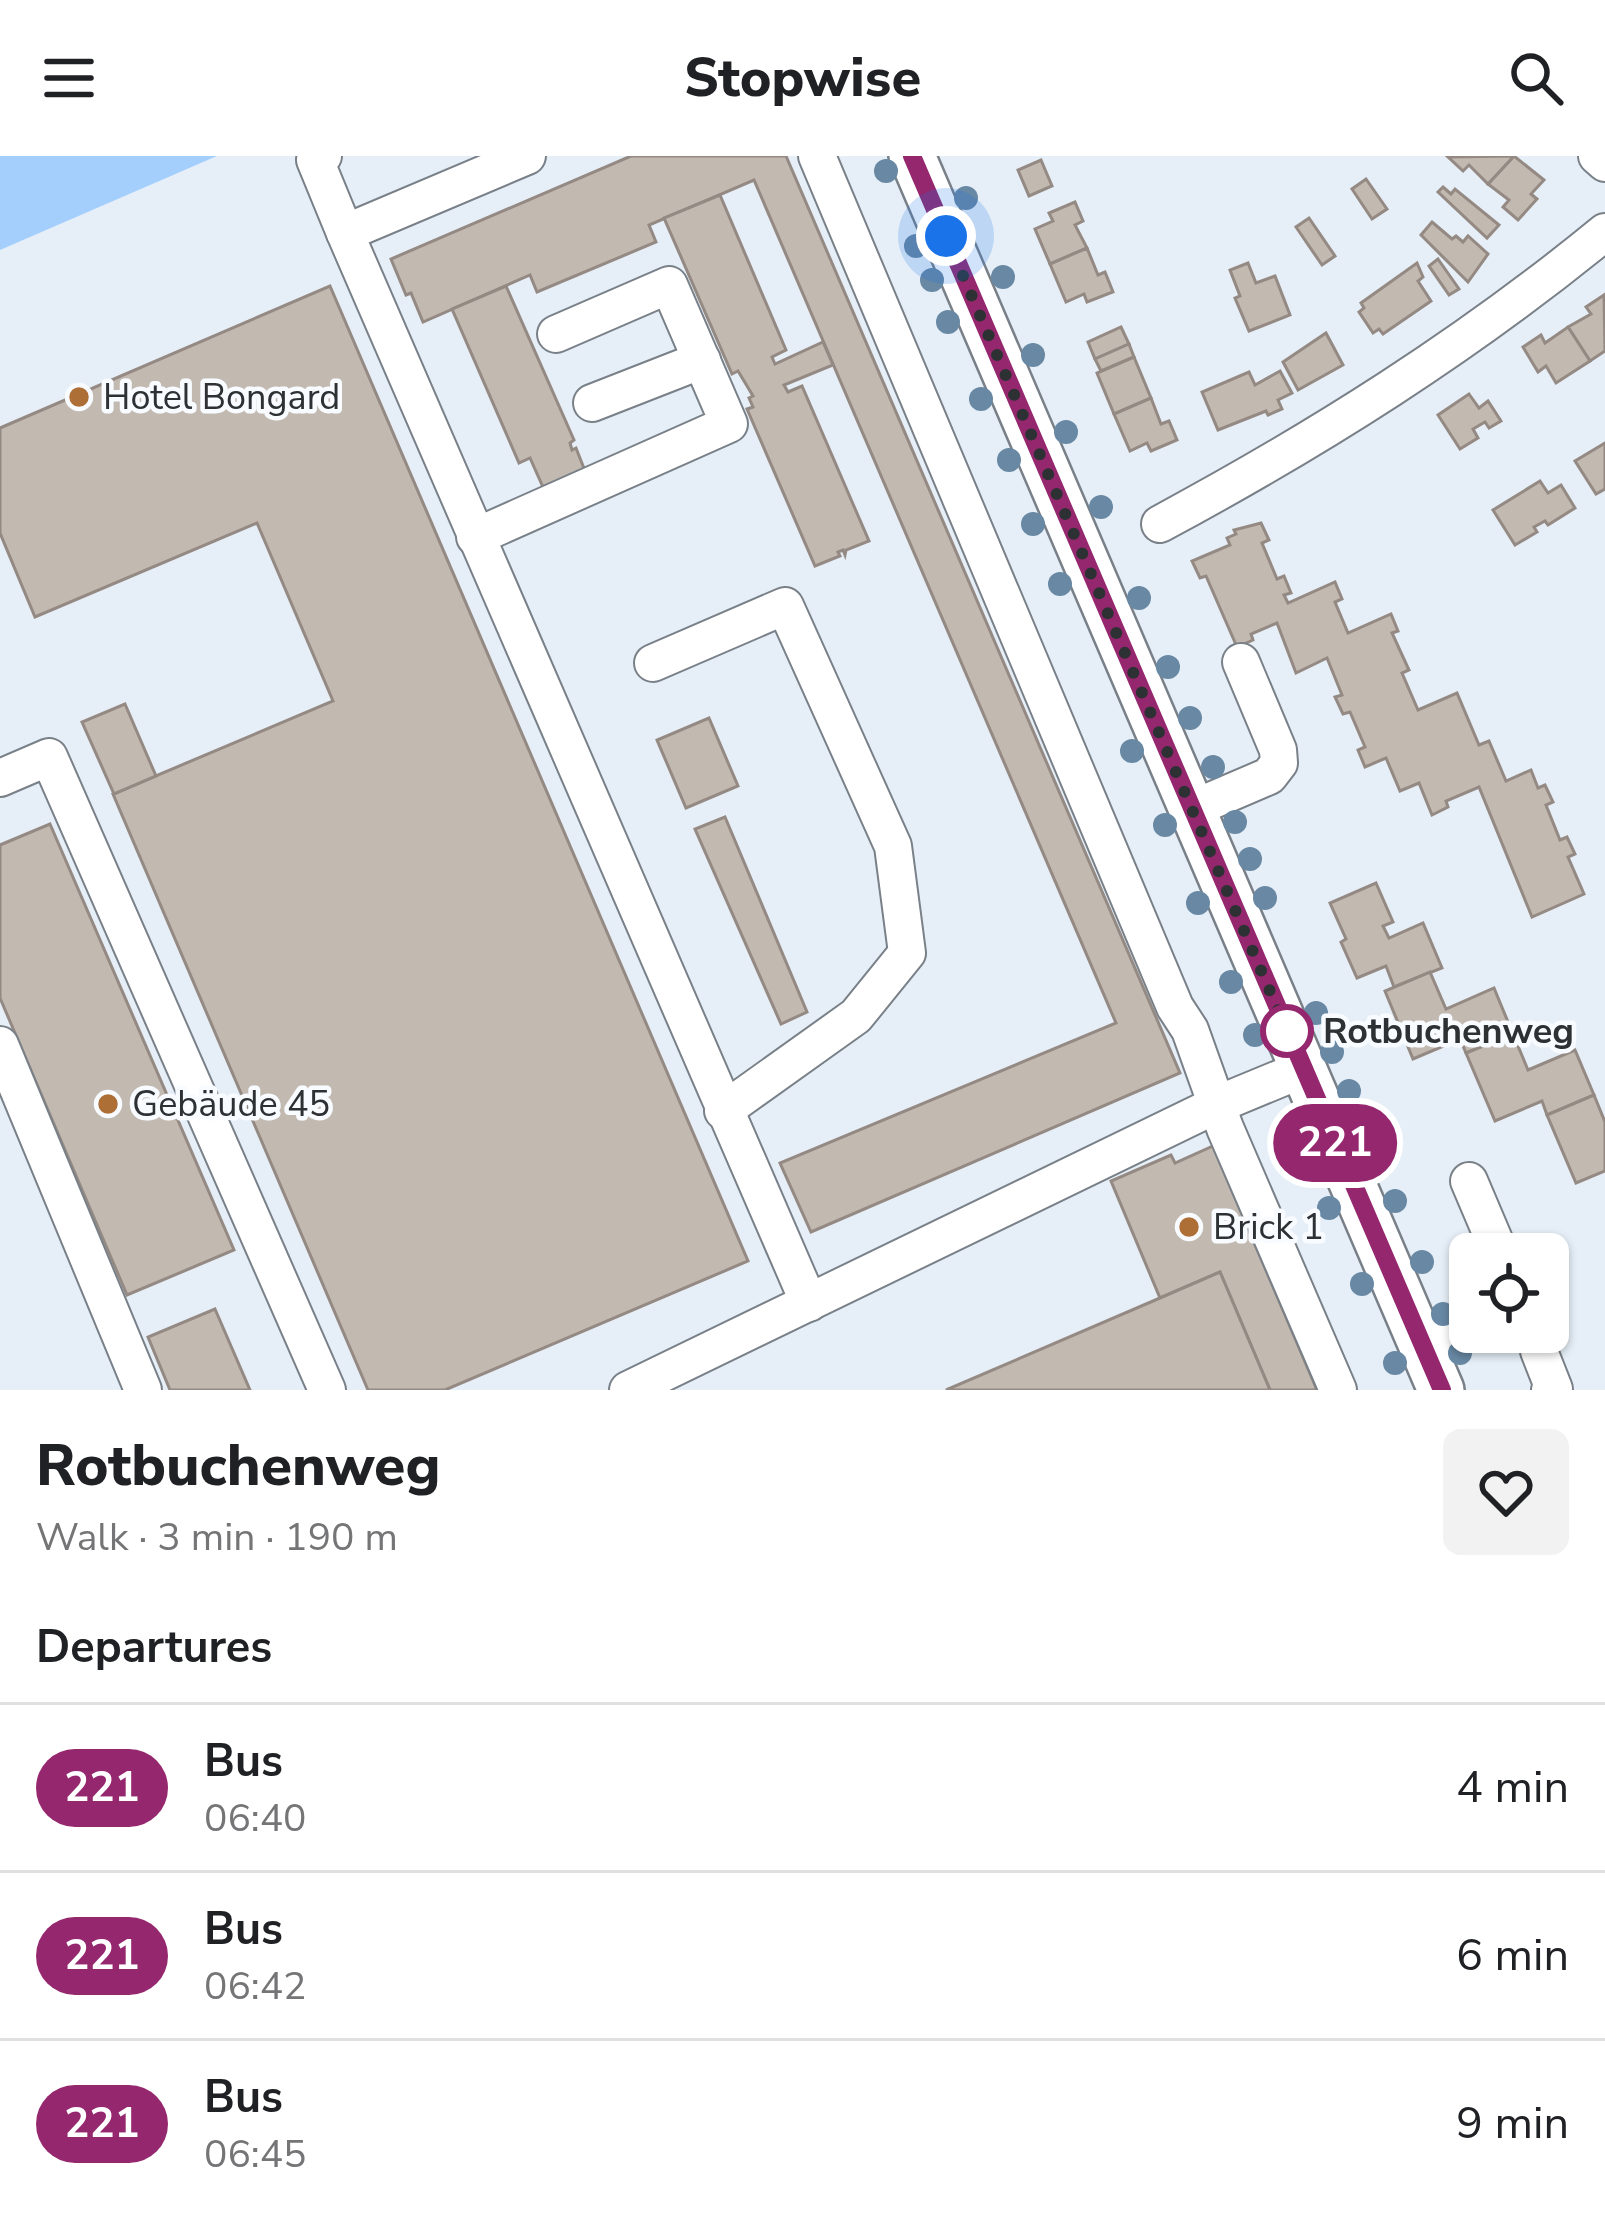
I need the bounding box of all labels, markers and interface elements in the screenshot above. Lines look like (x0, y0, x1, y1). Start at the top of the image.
text: Stopwise (684, 41, 921, 115)
icon: menu (36, 45, 102, 111)
icon: search (1503, 45, 1569, 111)
your location (916, 206, 976, 266)
place label: Hotel Bongard (103, 373, 340, 422)
marker: Hotel Bongard (66, 384, 92, 410)
marker: Rotbuchenweg (1262, 1006, 1312, 1056)
place label: Rotbuchenweg (1323, 1007, 1574, 1056)
place label: Gebäude 45 (132, 1080, 330, 1129)
marker: Gebäude 45 (95, 1091, 121, 1117)
line badge: 221 (1266, 1104, 1404, 1182)
text: 221 (1297, 1114, 1373, 1171)
place label: Brick 1 (1213, 1203, 1324, 1252)
marker: Brick 1 (1176, 1214, 1202, 1240)
map controls (1449, 1233, 1569, 1353)
button: locate (1449, 1233, 1569, 1353)
text: Rotbuchenweg (36, 1427, 440, 1505)
button: heart (1443, 1429, 1569, 1555)
text: Walk · 3 min · 190 m (36, 1511, 398, 1564)
text: Departures (36, 1617, 272, 1678)
text: Bus (204, 1731, 283, 1792)
text: 4 min (1456, 1757, 1569, 1818)
text: 221 (64, 1759, 140, 1816)
text: 06:40 (204, 1792, 307, 1845)
text: Bus (204, 1899, 283, 1960)
text: 6 min (1456, 1925, 1569, 1986)
text: 221 (64, 1927, 140, 1984)
text: 06:42 (204, 1960, 307, 2013)
text: Bus (204, 2067, 283, 2128)
text: 9 min (1456, 2093, 1569, 2154)
text: 221 (64, 2095, 140, 2152)
text: 06:45 (204, 2128, 307, 2181)

